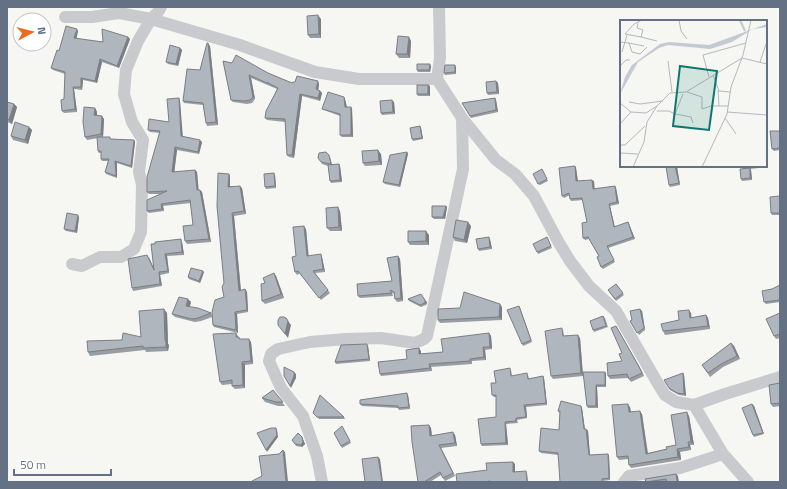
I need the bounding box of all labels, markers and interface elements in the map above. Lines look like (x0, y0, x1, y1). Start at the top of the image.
north arrow (12, 12, 52, 52)
inset map (620, 20, 767, 167)
text: N (34, 26, 50, 36)
scale bar (14, 451, 111, 477)
text: 50 m (20, 455, 46, 474)

